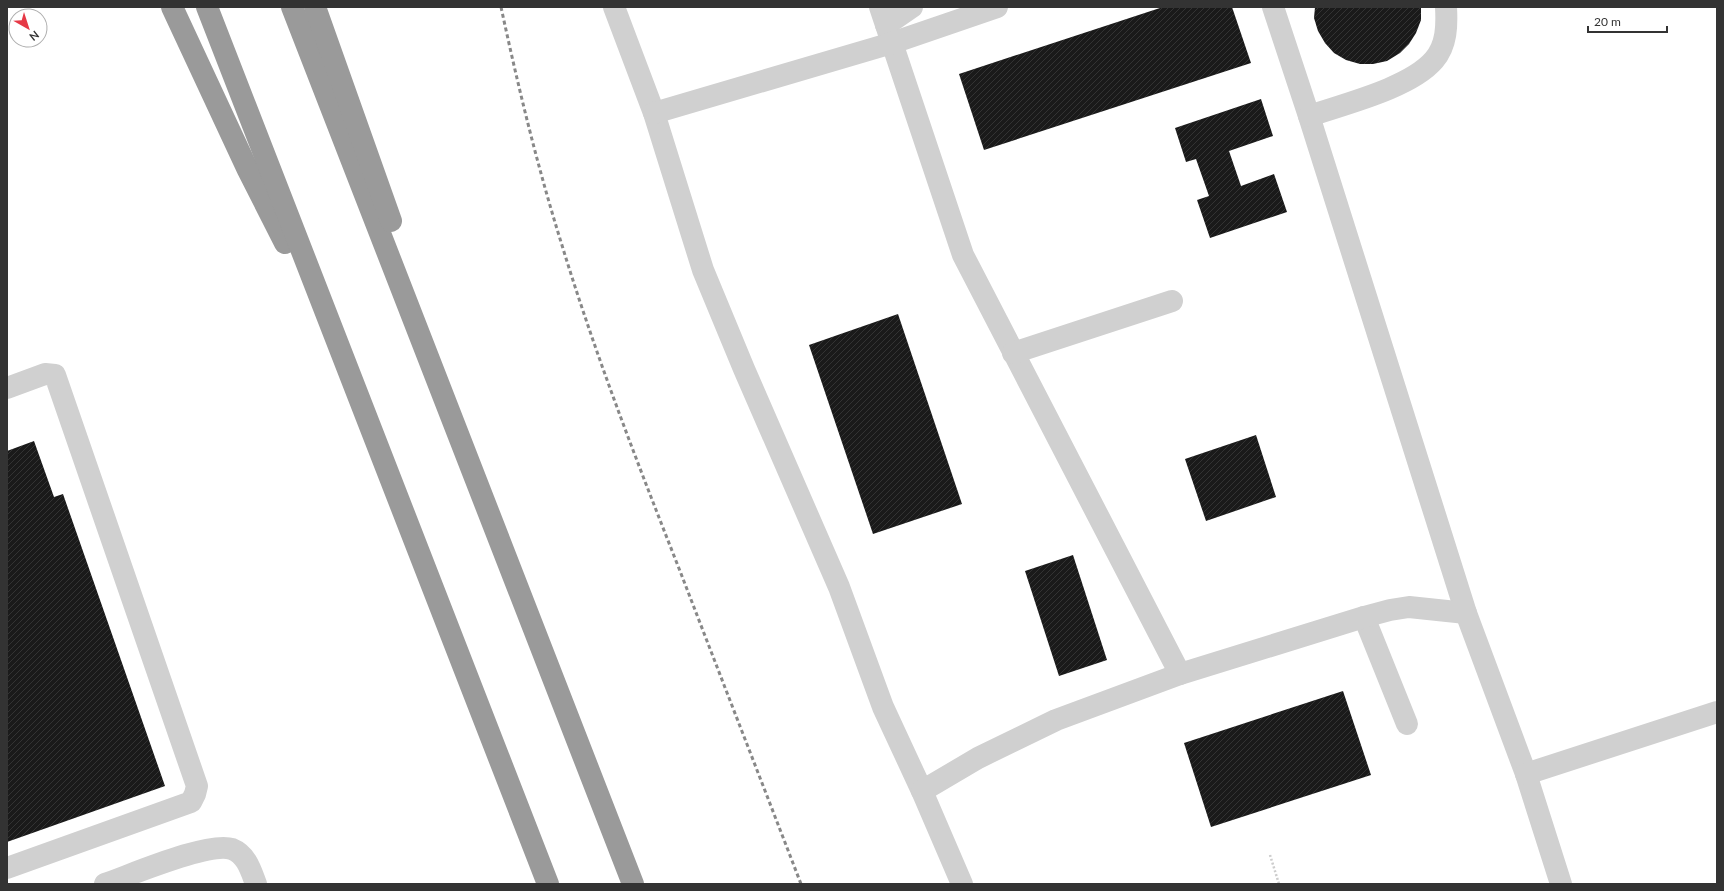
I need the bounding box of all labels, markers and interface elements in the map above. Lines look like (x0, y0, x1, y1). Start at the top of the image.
north arrow (8, 8, 48, 48)
scale bar (1588, 8, 1667, 34)
text: 20 m (1594, 14, 1621, 29)
text: N (27, 28, 42, 44)

